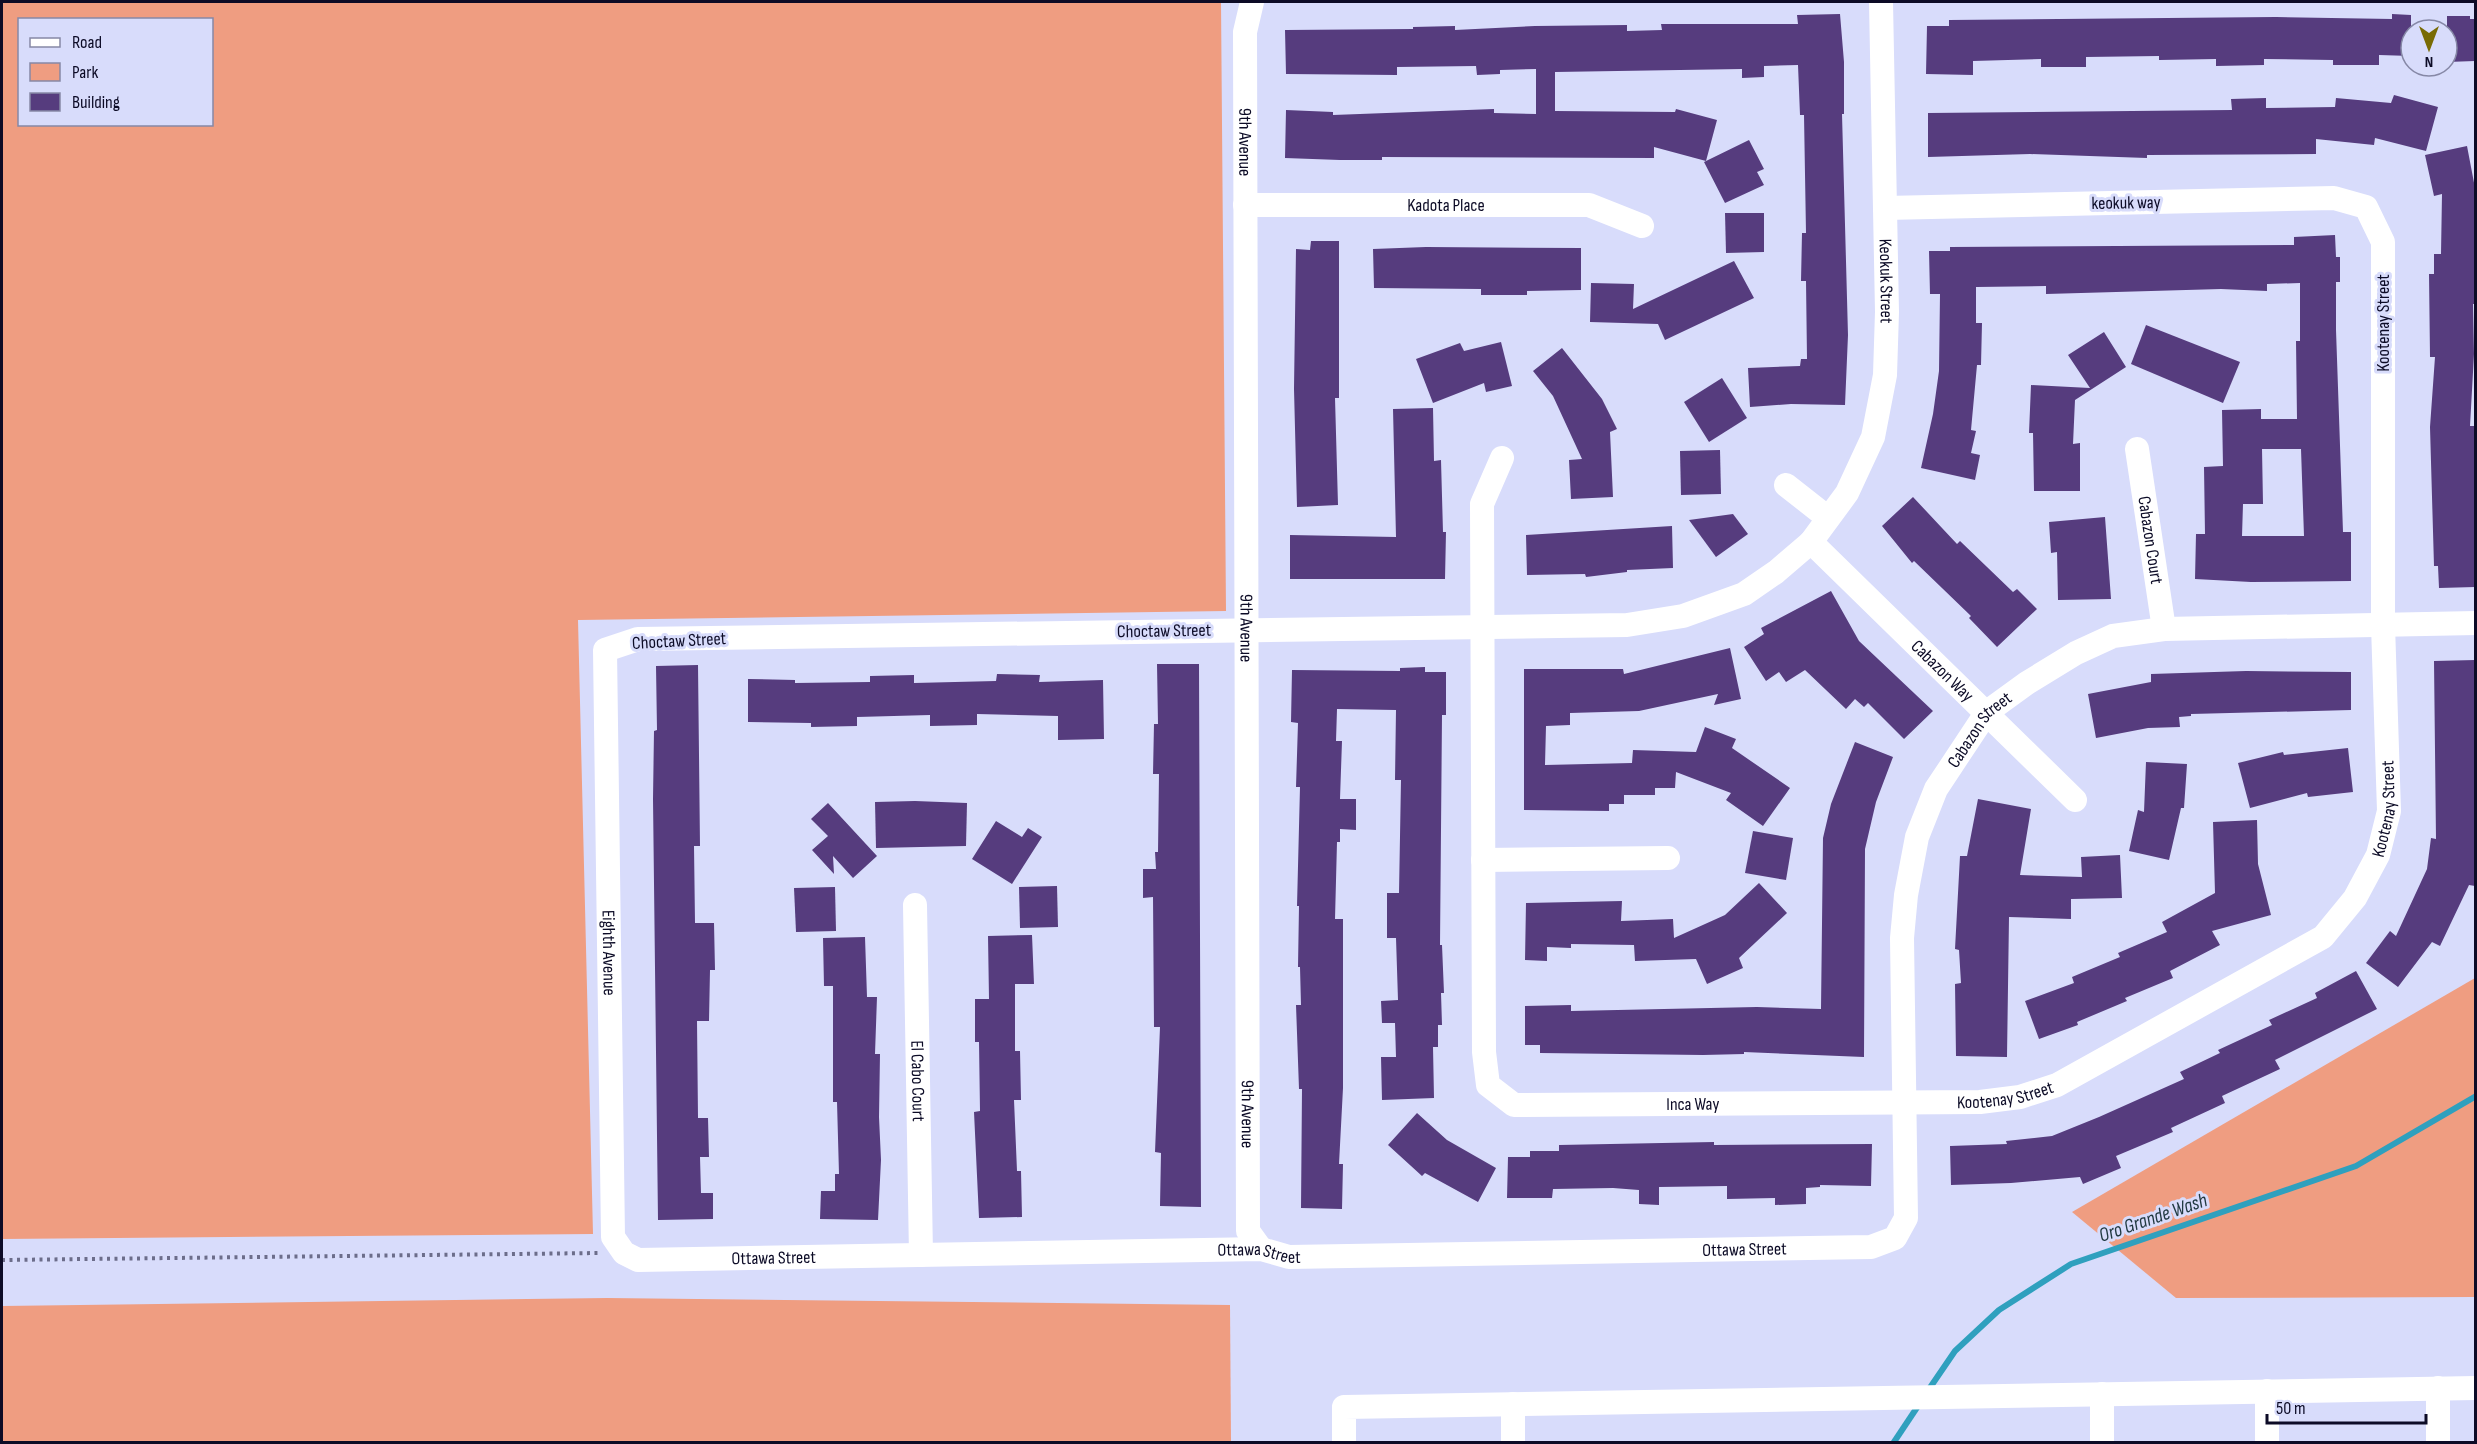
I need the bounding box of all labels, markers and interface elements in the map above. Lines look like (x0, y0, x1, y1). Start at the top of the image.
legend (18, 18, 213, 126)
north arrow (2399, 18, 2459, 78)
text: Road (72, 32, 102, 53)
text: N (2425, 52, 2433, 71)
text: Park (72, 62, 98, 83)
text: Building (72, 92, 120, 113)
street label: 9th Avenue (1235, 108, 1256, 176)
street label: keokuk way (2091, 192, 2161, 214)
street label: Kadota Place (1407, 195, 1485, 216)
street label: Keokuk Street (1875, 238, 1898, 324)
street label: Kootenay Street (2373, 274, 2394, 372)
street label: Cabazon Court (2134, 495, 2168, 586)
street label: 9th Avenue (1236, 594, 1257, 662)
street label: Choctaw Street (1117, 620, 1212, 642)
street label: Choctaw Street (631, 628, 727, 654)
street label: Cabazon Way (1907, 635, 1978, 706)
street label: Cabazon Street (1943, 687, 2016, 771)
street label: Kootenay Street (2367, 760, 2400, 859)
street label: Eighth Avenue (598, 910, 620, 996)
street label: El Cabo Court (907, 1040, 929, 1122)
street label: Kootenay Street (1957, 1076, 2056, 1113)
street label: 9th Avenue (1237, 1080, 1258, 1148)
street label: Inca Way (1666, 1093, 1719, 1115)
water label: Oro Grande Wash (2096, 1188, 2210, 1248)
street label: Ottawa Street (1702, 1238, 1787, 1260)
street label: Ottawa Street (1217, 1239, 1301, 1268)
street label: Ottawa Street (731, 1246, 817, 1269)
scale bar (2267, 1387, 2426, 1425)
text: 50 m (2276, 1398, 2306, 1419)

